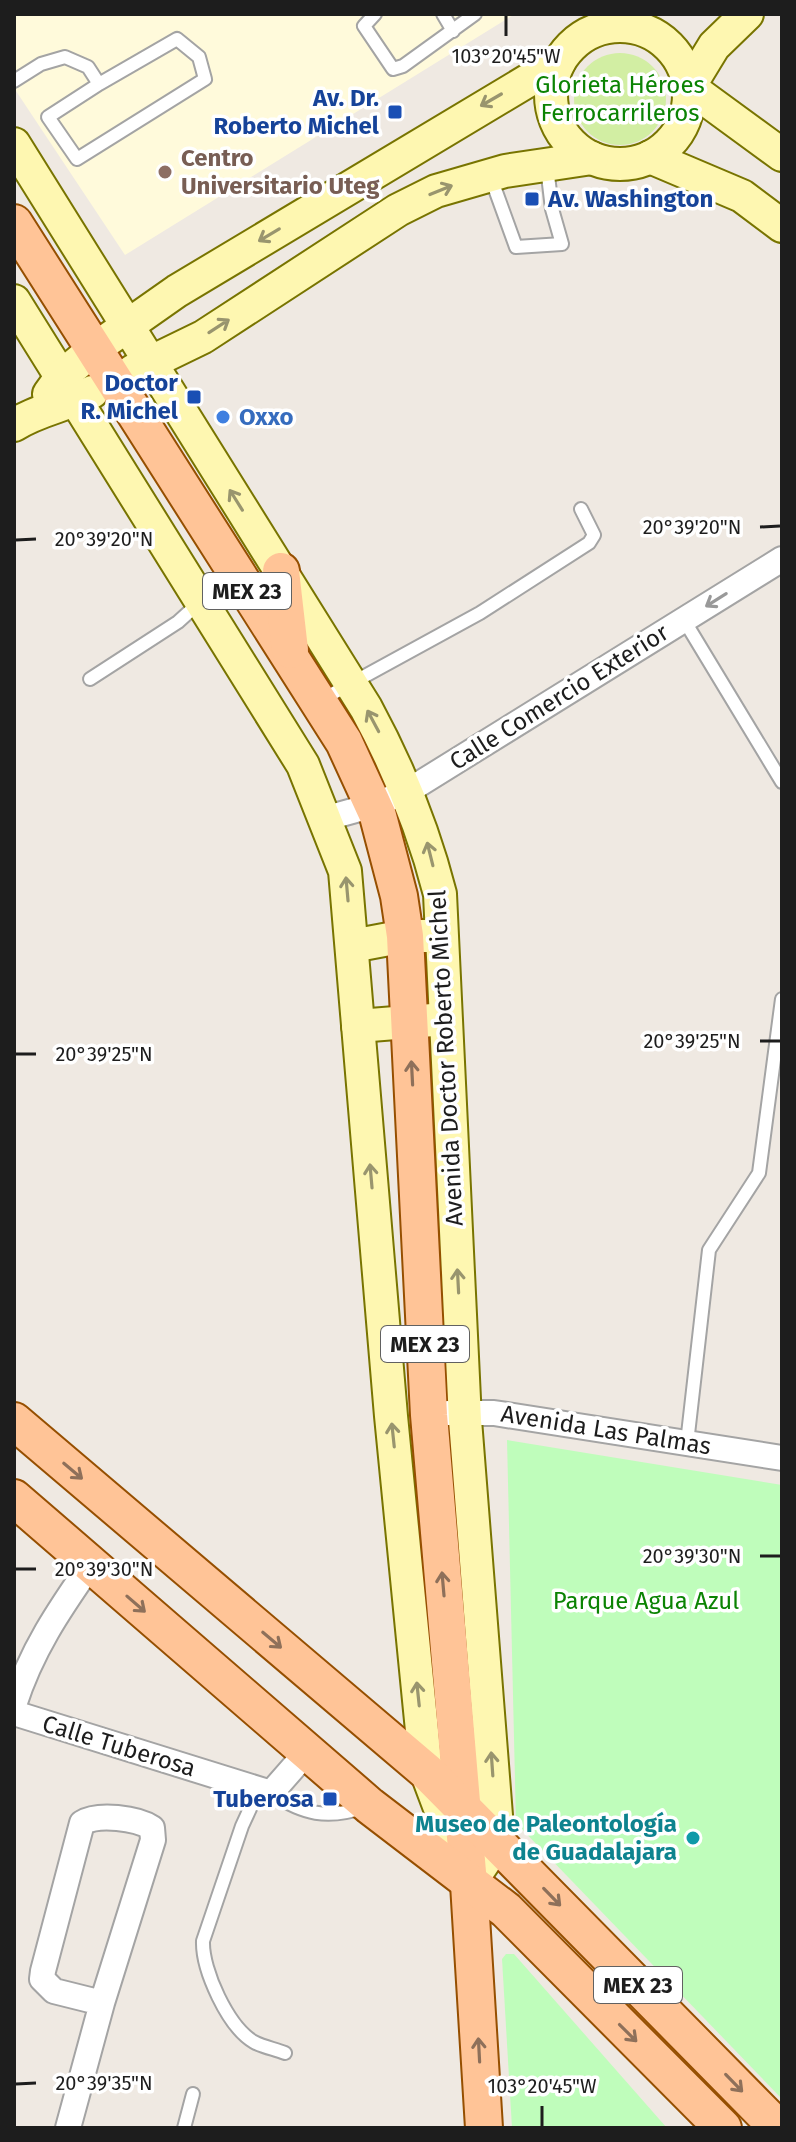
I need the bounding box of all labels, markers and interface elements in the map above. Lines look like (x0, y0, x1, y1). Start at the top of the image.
text: 103°20'45"W (452, 44, 561, 68)
park label: Glorieta Héroes Ferrocarrileros (535, 71, 705, 127)
place label: Av. Dr. Roberto Michel (213, 84, 380, 140)
one-way arrow (480, 92, 503, 108)
marker: Av. Dr. Roberto Michel (386, 103, 404, 121)
place label: Centro Universitario Uteg (181, 144, 380, 200)
marker: Centro Universitario Uteg (156, 163, 174, 181)
one-way arrow (428, 182, 453, 196)
place label: Av. Washington (547, 185, 713, 213)
marker: Av. Washington (523, 190, 541, 208)
one-way arrow (258, 227, 281, 243)
one-way arrow (208, 317, 230, 334)
place label: Doctor R. Michel (80, 369, 179, 425)
marker: Doctor R. Michel (185, 388, 203, 406)
place label: Oxxo (239, 403, 294, 431)
marker: Oxxo (214, 408, 232, 426)
one-way arrow (228, 489, 244, 512)
text: 20°39'20"N (643, 515, 741, 539)
text: 20°39'20"N (55, 527, 153, 551)
road number: MEX 23 (203, 573, 291, 609)
one-way arrow (705, 592, 728, 608)
street label: Calle Comercio Exterior (445, 618, 674, 776)
one-way arrow (365, 709, 380, 733)
one-way arrow (422, 842, 437, 868)
one-way arrow (339, 876, 354, 903)
street label: Avenida Doctor Roberto Michel (423, 889, 469, 1227)
text: 20°39'25"N (643, 1029, 741, 1053)
text: 20°39'25"N (55, 1042, 153, 1066)
one-way arrow (404, 1060, 419, 1087)
one-way arrow (363, 1163, 378, 1190)
one-way arrow (451, 1268, 466, 1295)
road number: MEX 23 (381, 1326, 469, 1362)
street label: Avenida Las Palmas (499, 1400, 713, 1460)
one-way arrow (385, 1422, 400, 1449)
one-way arrow (63, 1462, 83, 1480)
text: 20°39'30"N (643, 1544, 741, 1568)
text: 20°39'30"N (55, 1557, 153, 1581)
one-way arrow (435, 1571, 450, 1598)
park label: Parque Agua Azul (553, 1587, 739, 1615)
one-way arrow (126, 1594, 146, 1612)
one-way arrow (261, 1631, 281, 1649)
one-way arrow (411, 1681, 426, 1708)
street label: Calle Tuberosa (39, 1709, 199, 1783)
one-way arrow (484, 1751, 499, 1778)
place label: Tuberosa (213, 1785, 314, 1813)
marker: Tuberosa (321, 1790, 339, 1808)
place label: Museo de Paleontología de Guadalajara (415, 1810, 677, 1866)
marker: Museo de Paleontología de Guadalajara (684, 1829, 702, 1847)
one-way arrow (542, 1887, 561, 1906)
road number: MEX 23 (594, 1967, 682, 2003)
one-way arrow (618, 2023, 637, 2042)
one-way arrow (471, 2037, 486, 2064)
text: 20°39'35"N (55, 2071, 153, 2095)
one-way arrow (724, 2073, 743, 2092)
text: 103°20'45"W (488, 2074, 597, 2098)

